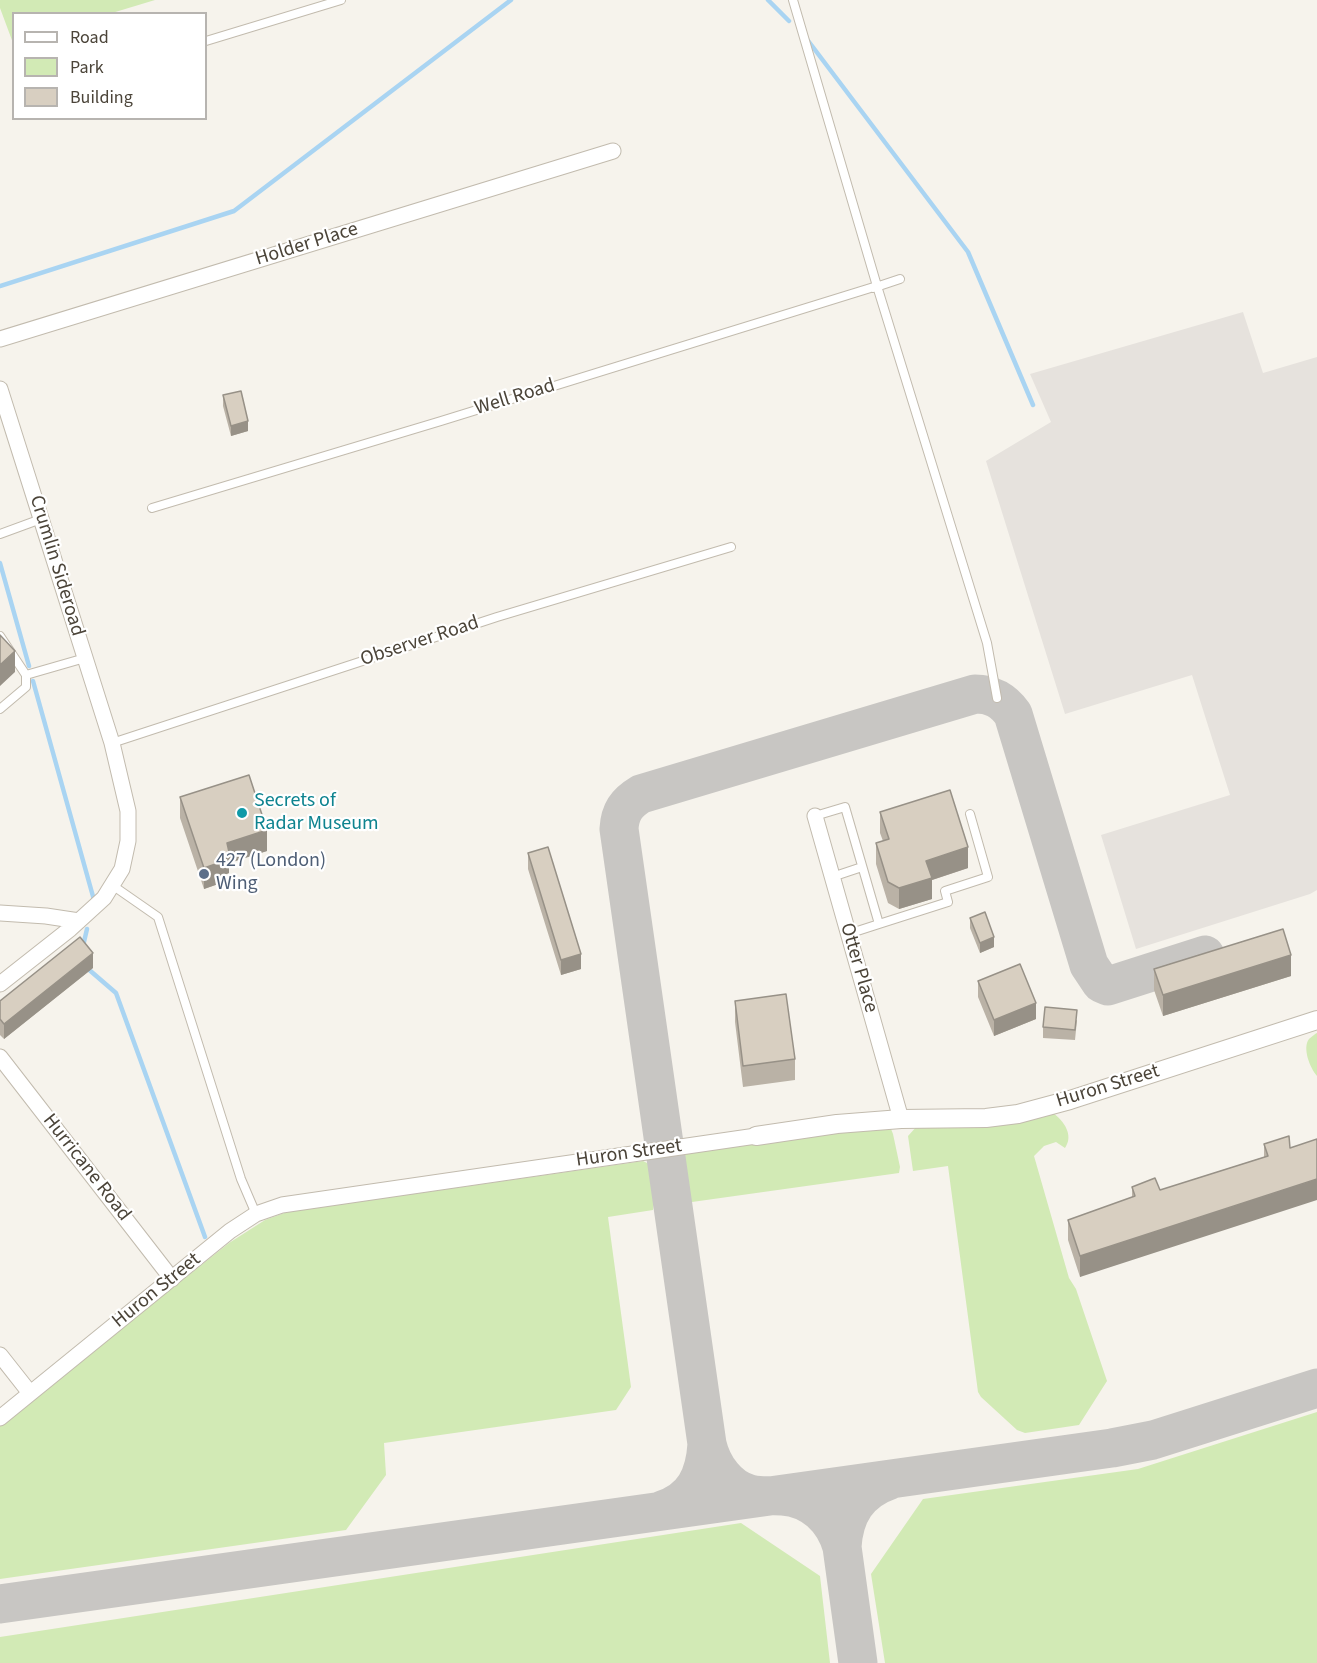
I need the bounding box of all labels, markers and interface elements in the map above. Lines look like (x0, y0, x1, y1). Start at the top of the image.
legend (12, 12, 207, 120)
text: Road (70, 25, 109, 50)
text: Park (70, 55, 104, 80)
text: Building (70, 85, 133, 110)
street label: Holder Place (253, 218, 361, 272)
street label: Well Road (472, 374, 558, 422)
street label: Crumlin Sideroad (23, 493, 89, 639)
street label: Observer Road (358, 612, 482, 672)
place label: Secrets of Radar Museum (254, 790, 379, 837)
marker: Secrets of Radar Museum (235, 806, 249, 820)
place label: 427 (London) Wing (216, 850, 326, 897)
marker: 427 (London) Wing (197, 867, 211, 881)
street label: Otter Place (834, 920, 882, 1016)
street label: Huron Street (1054, 1060, 1162, 1114)
street label: Hurricane Road (37, 1110, 135, 1226)
street label: Huron Street (575, 1135, 683, 1173)
street label: Huron Street (108, 1248, 206, 1334)

